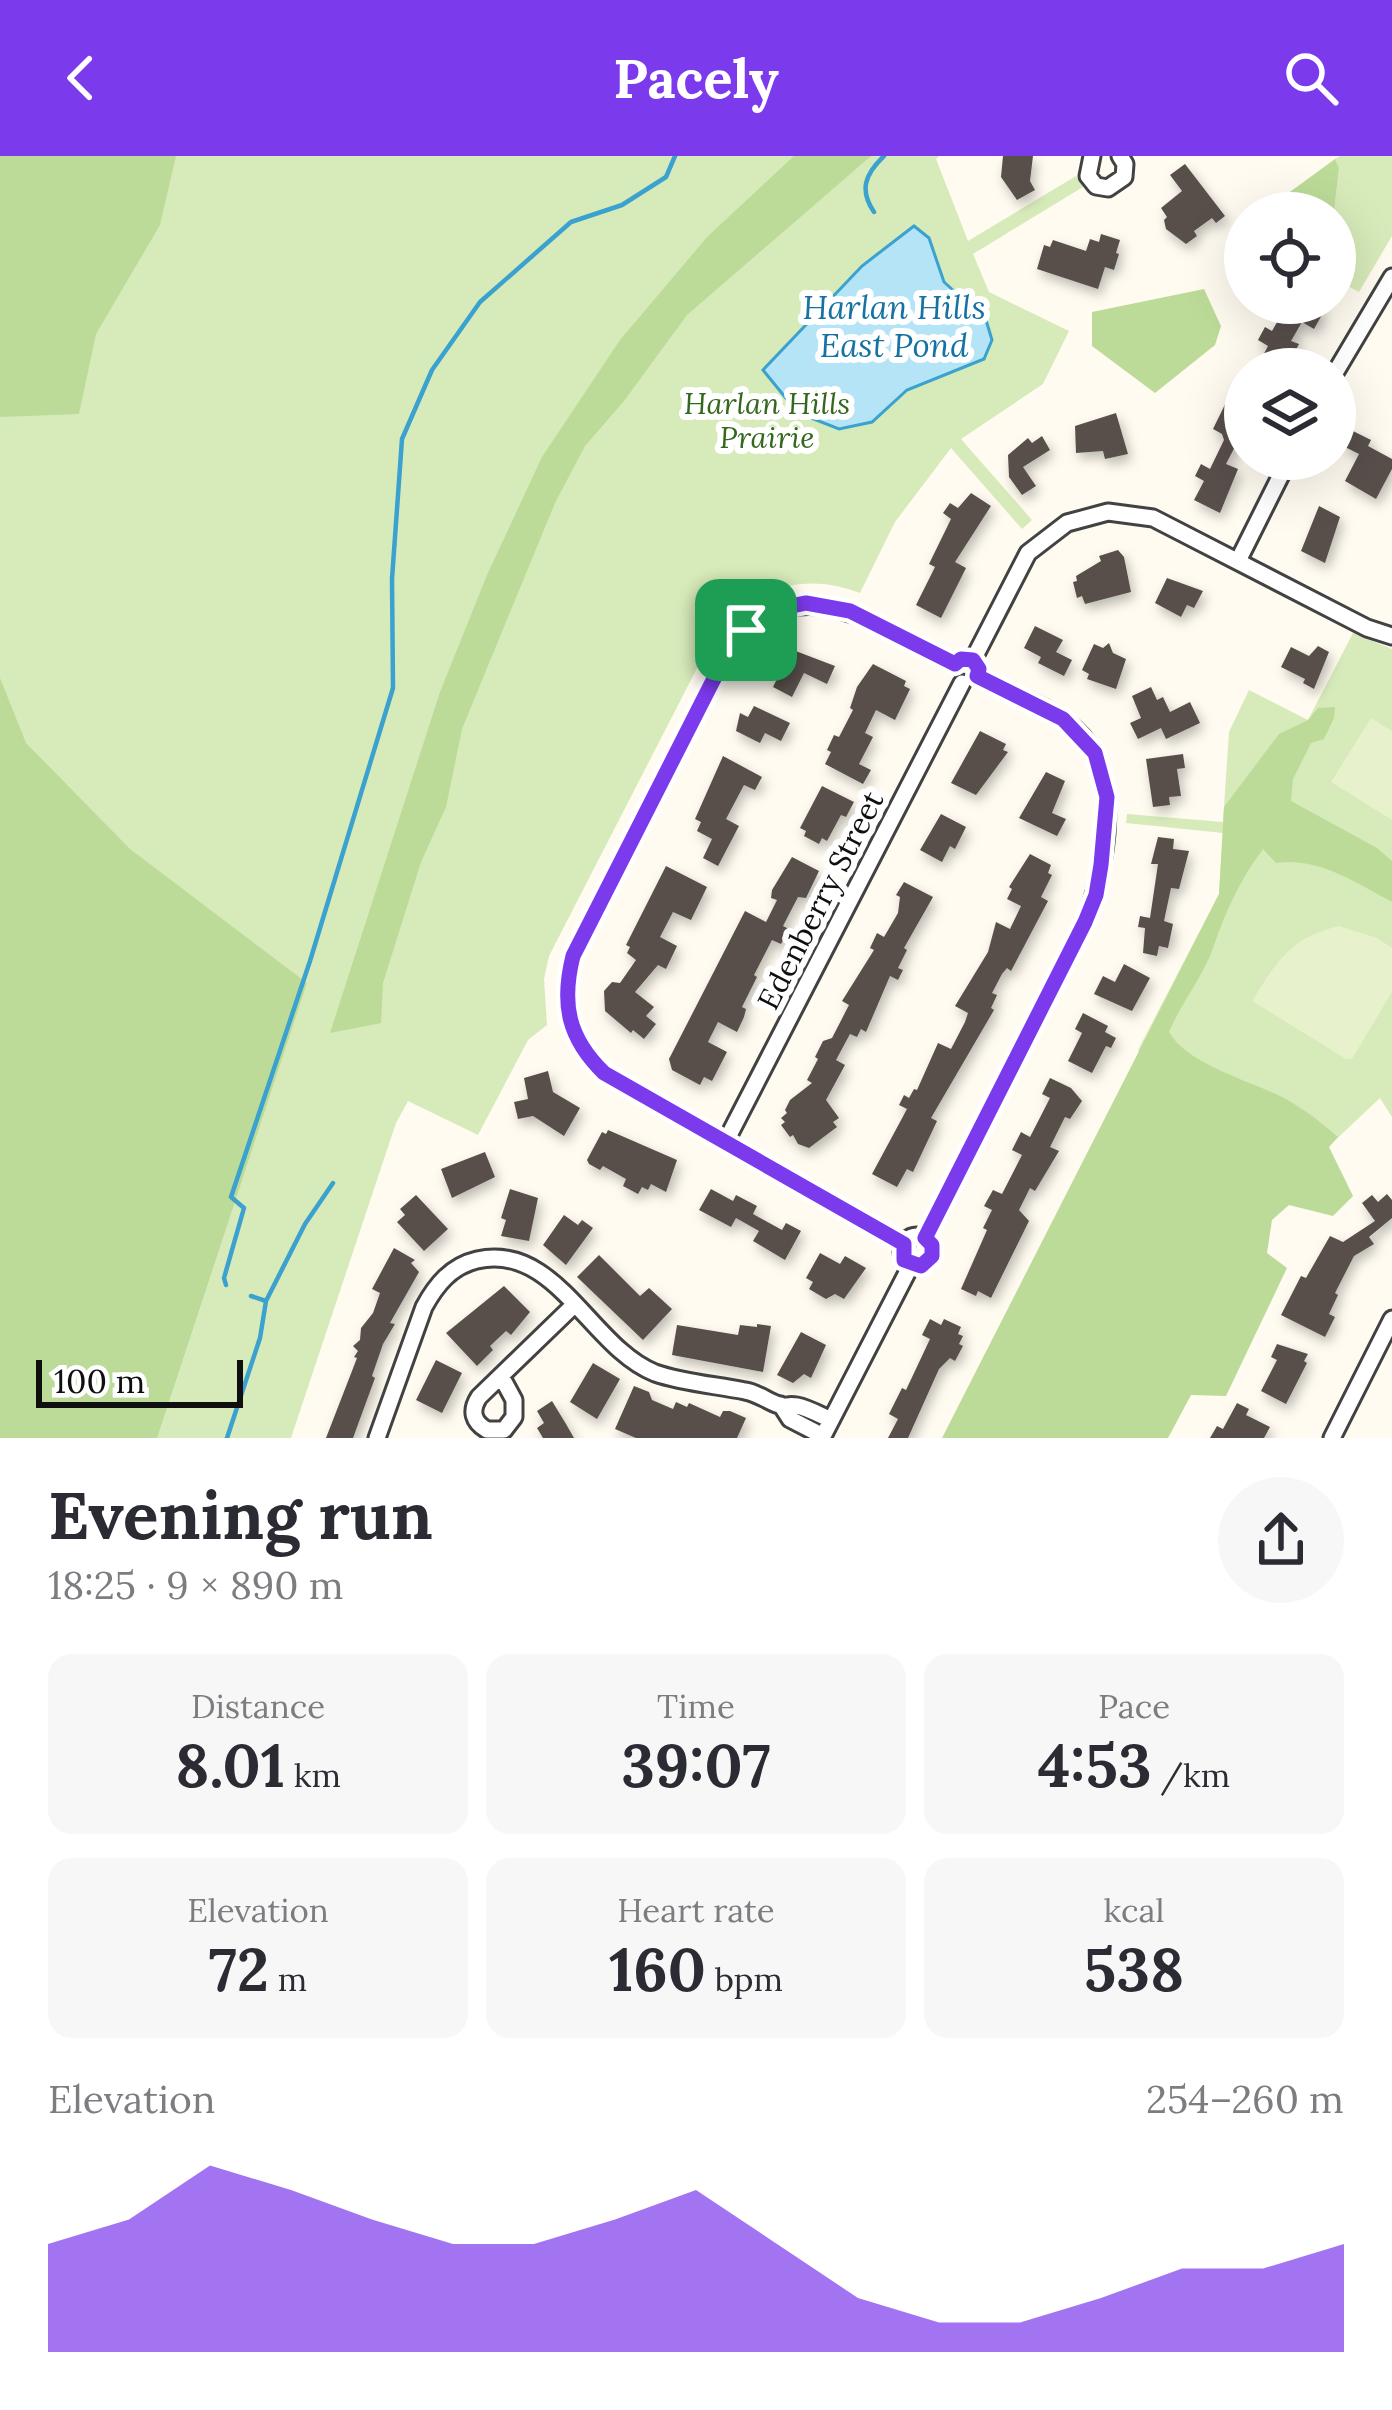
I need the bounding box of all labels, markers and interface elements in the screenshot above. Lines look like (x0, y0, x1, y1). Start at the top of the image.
text: Pacely (613, 44, 779, 113)
icon: back (48, 45, 114, 111)
icon: search (1278, 45, 1344, 111)
map controls (1224, 192, 1356, 480)
button: locate (1224, 192, 1356, 324)
water label: Harlan Hills East Pond (802, 286, 986, 366)
button: layers (1224, 348, 1356, 480)
park label: Harlan Hills Prairie (684, 384, 850, 456)
pin (695, 579, 797, 681)
icon: arrive (713, 597, 779, 663)
street label: Edenberry Street (749, 784, 892, 1016)
scale bar (36, 1354, 243, 1407)
text: 100 m (54, 1360, 145, 1402)
text: Evening run (48, 1473, 433, 1557)
button: share (1218, 1477, 1344, 1603)
text: 18:25 · 9 × 890 m (48, 1560, 344, 1610)
text: Distance (191, 1685, 325, 1727)
text: Time (657, 1685, 735, 1727)
text: Pace (1098, 1685, 1170, 1727)
text: 8.01 (175, 1727, 285, 1803)
text: 39:07 (621, 1727, 771, 1803)
text: 4:53 (1038, 1727, 1152, 1803)
text: km (285, 1754, 341, 1796)
text: /km (1152, 1754, 1230, 1796)
text: Elevation (187, 1889, 329, 1931)
text: Heart rate (617, 1889, 775, 1931)
text: kcal (1104, 1889, 1164, 1931)
text: 72 (209, 1931, 269, 2007)
text: 160 (609, 1931, 706, 2007)
text: 538 (1084, 1931, 1184, 2007)
text: m (269, 1958, 307, 2000)
text: bpm (706, 1958, 783, 2000)
text: Elevation (48, 2074, 216, 2124)
text: 254–260 m (1146, 2074, 1344, 2124)

